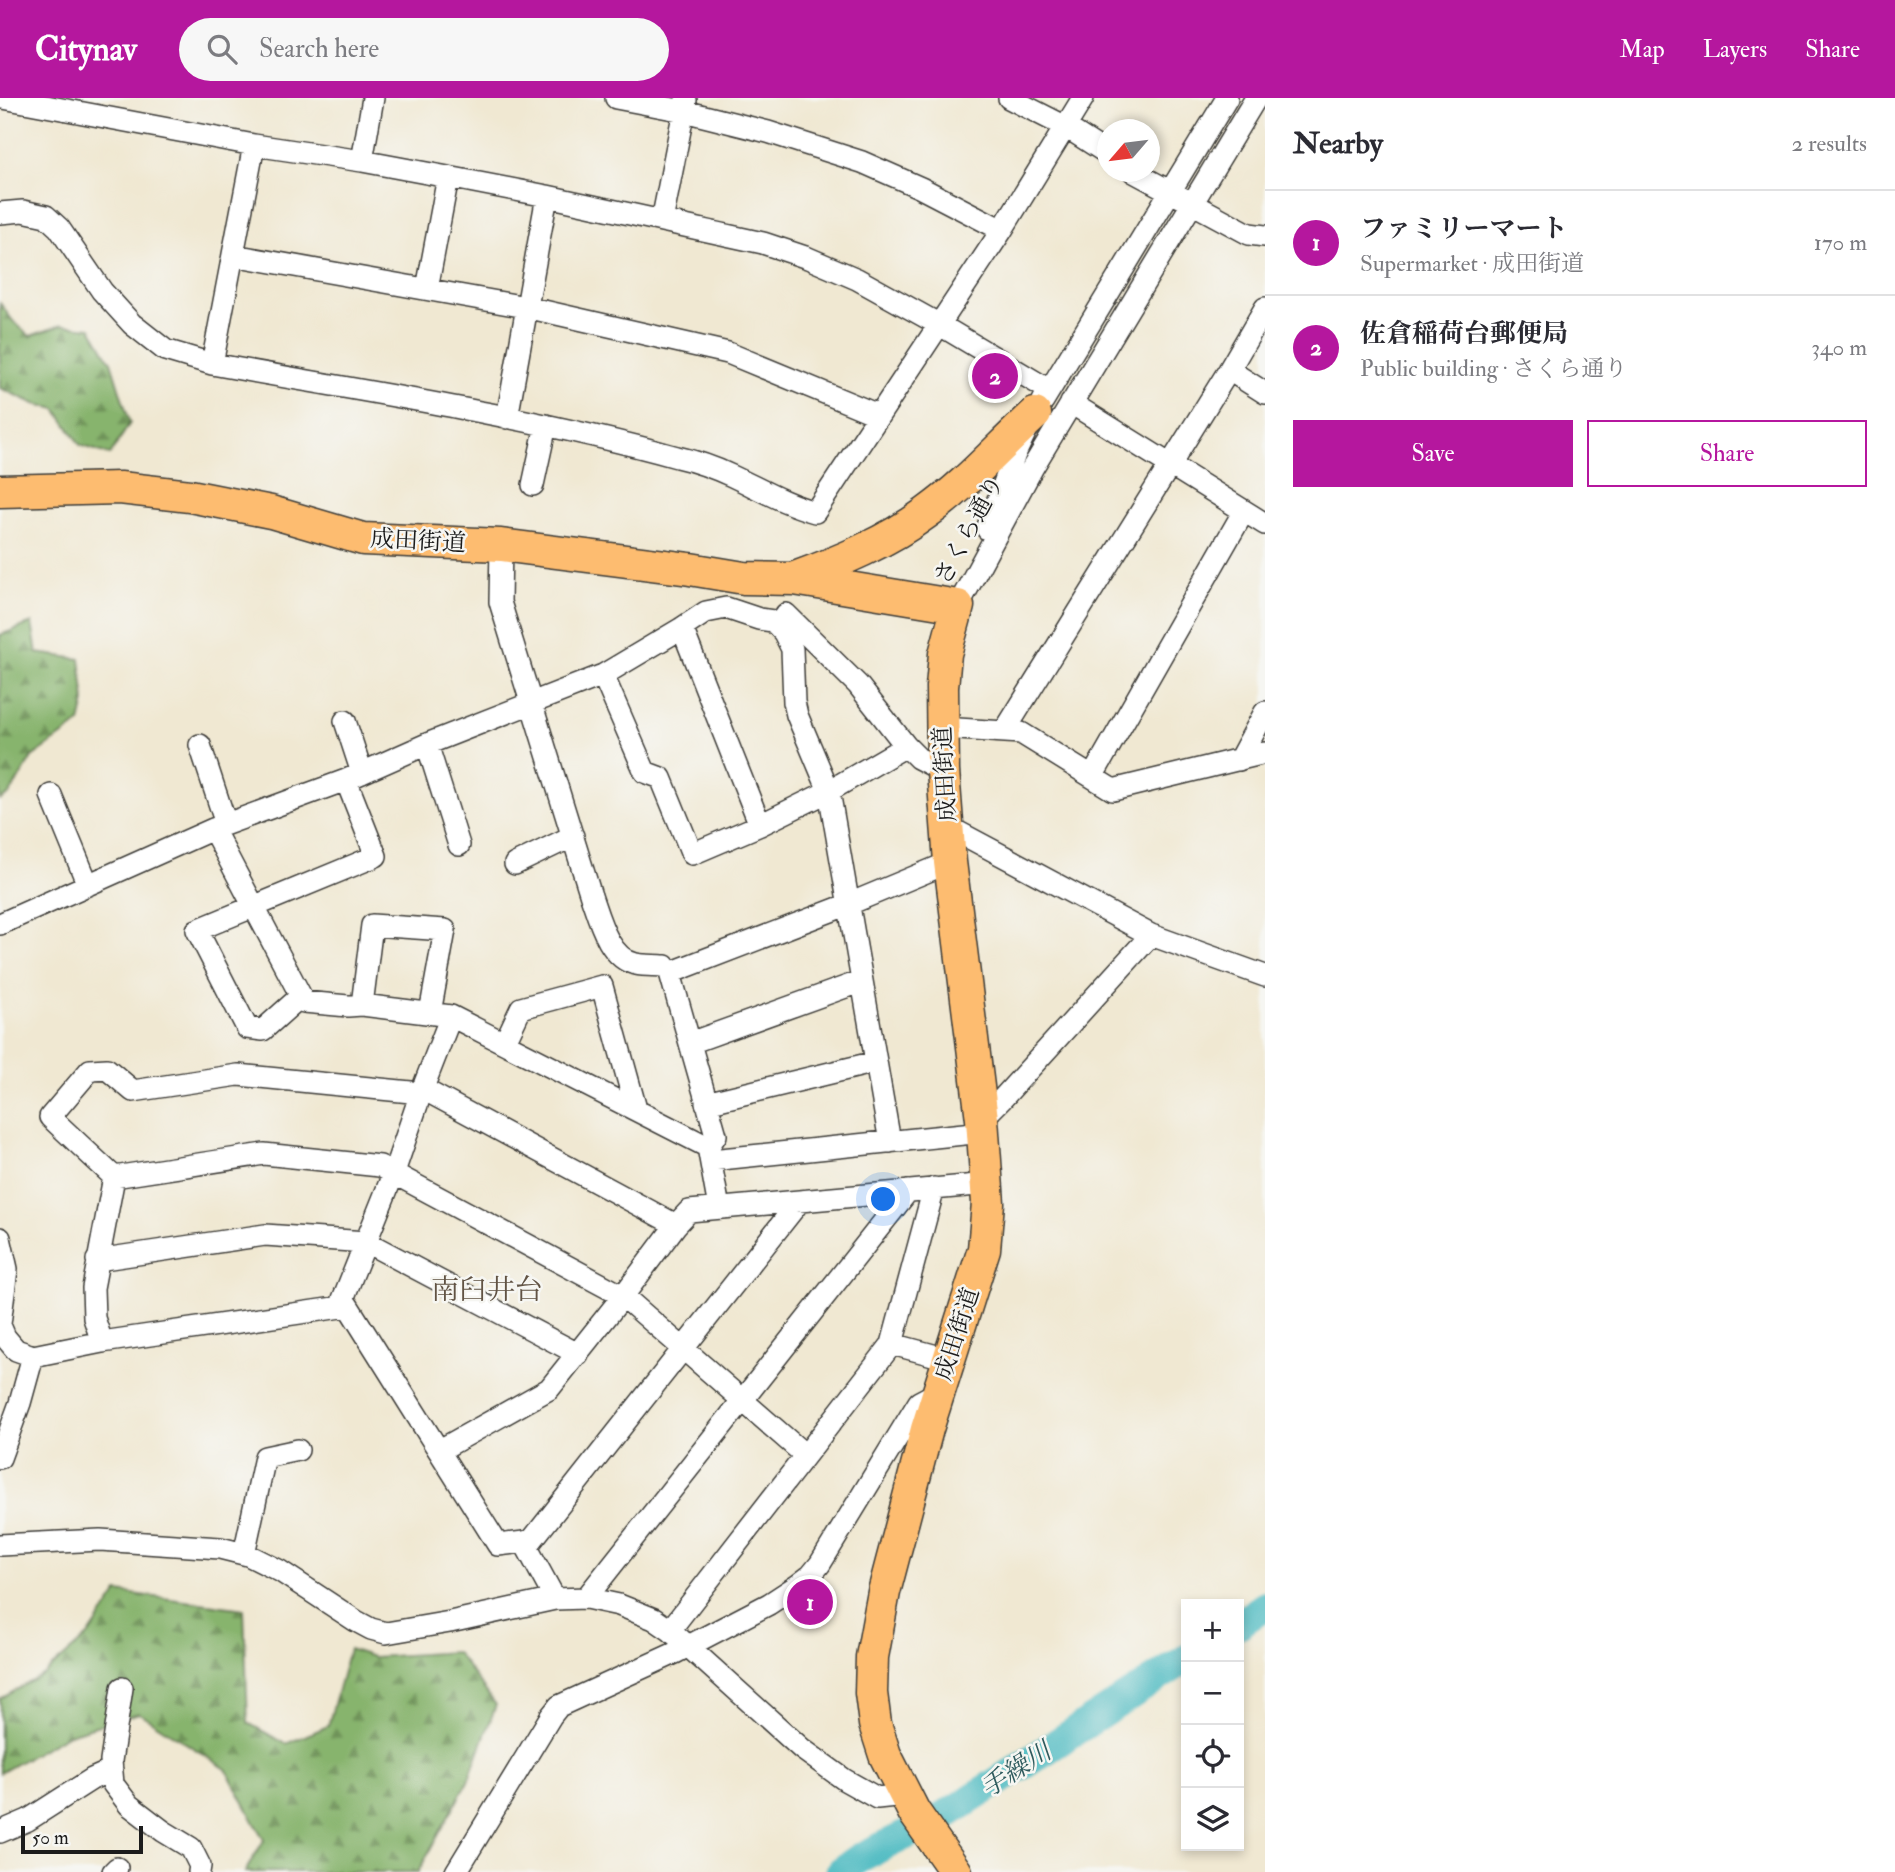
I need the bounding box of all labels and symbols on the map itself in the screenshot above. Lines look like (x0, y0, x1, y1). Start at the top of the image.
north arrow (1097, 119, 1160, 182)
pin: 2 (972, 350, 1018, 402)
street label: さくら通り (927, 470, 1011, 590)
street label: 成田街道 (369, 523, 467, 559)
street label: 成田街道 (927, 725, 963, 823)
your location (866, 1182, 900, 1216)
district label: 南臼井台 (431, 1273, 543, 1308)
street label: 成田街道 (927, 1284, 987, 1384)
pin: 1 (787, 1576, 833, 1628)
water label: 手繰川 (975, 1734, 1060, 1805)
scale bar (21, 1823, 144, 1855)

